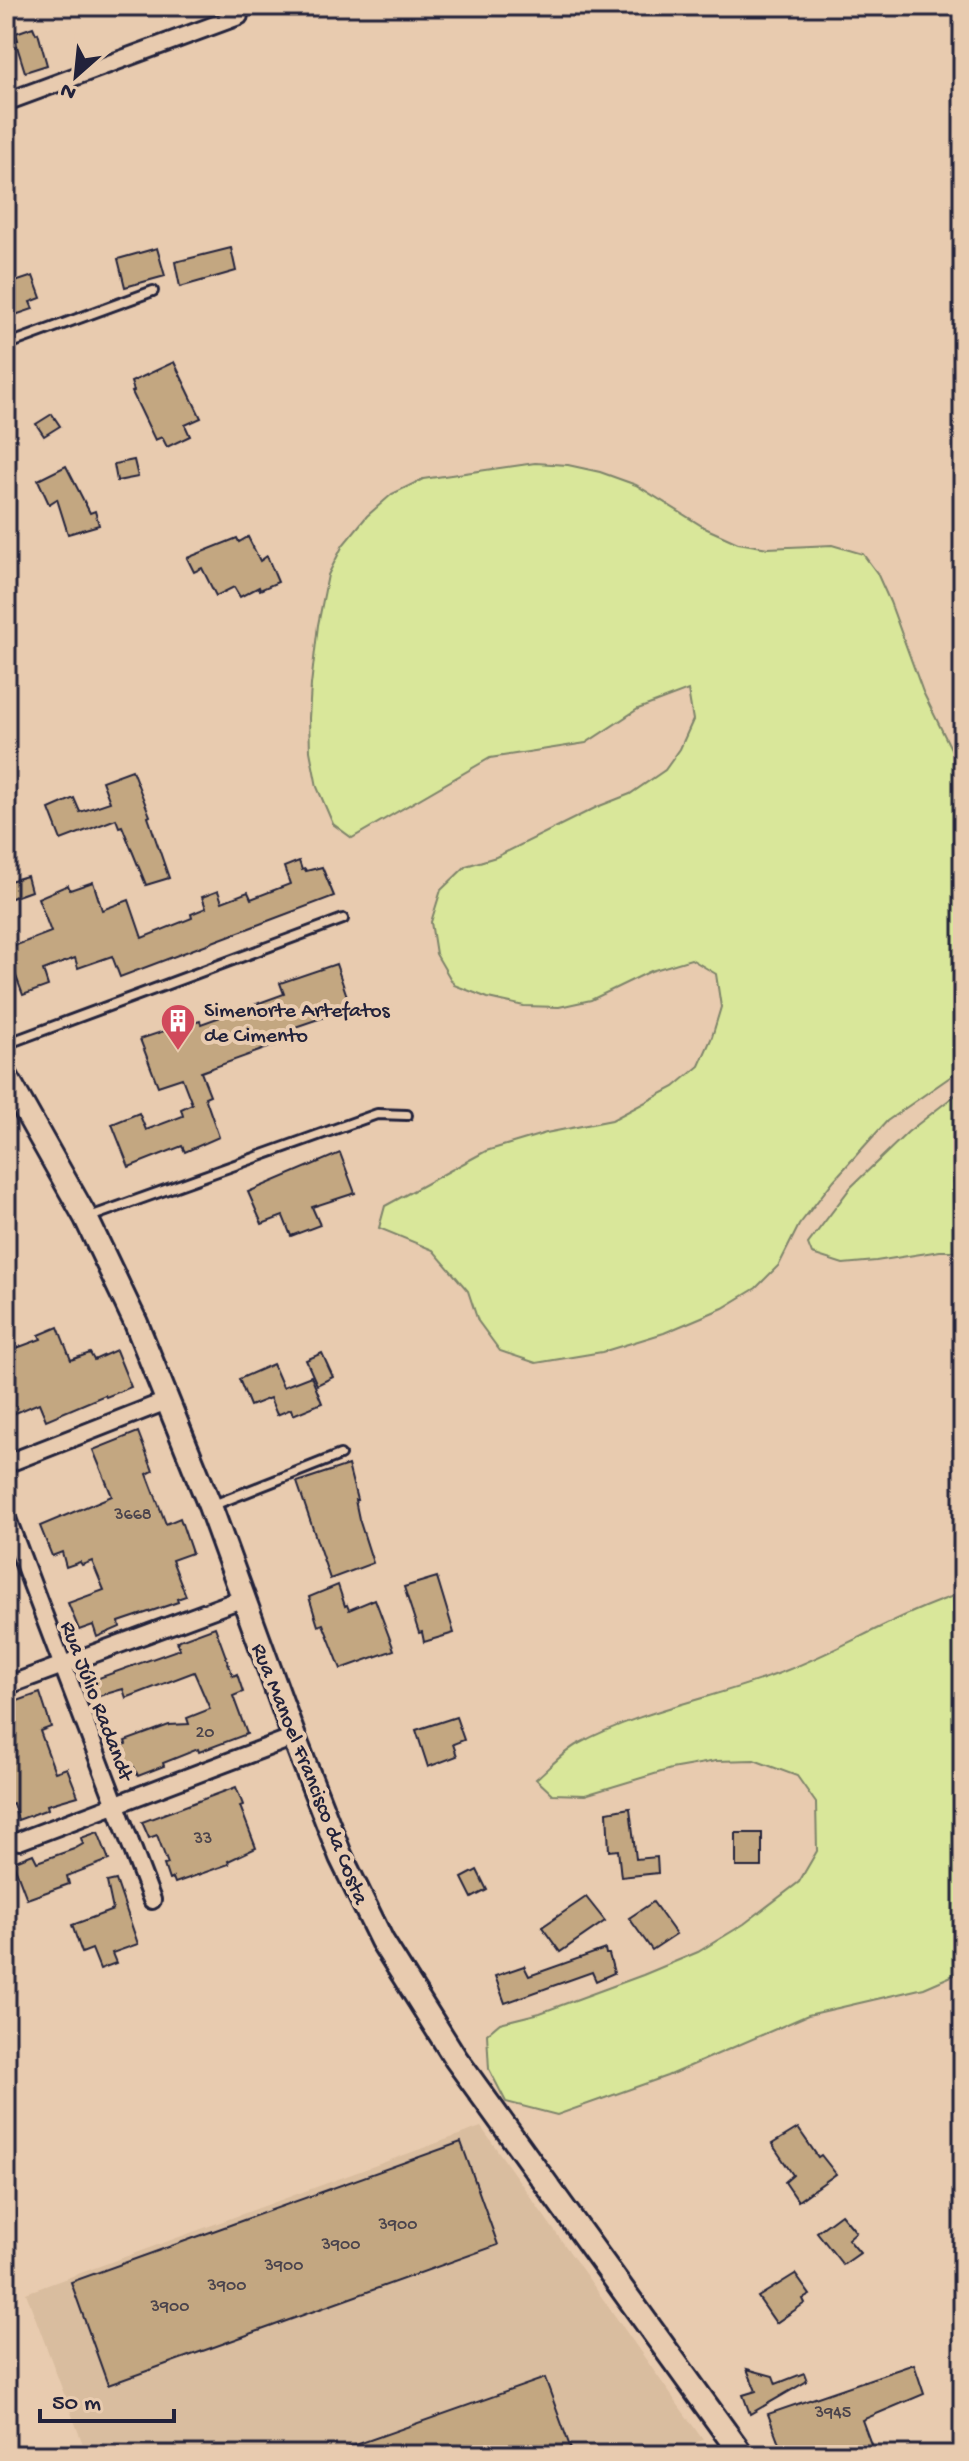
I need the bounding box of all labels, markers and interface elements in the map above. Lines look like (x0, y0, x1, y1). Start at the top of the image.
north arrow (36, 36, 116, 116)
text: N (56, 75, 81, 105)
place label: Simenorte Artefatos de Cimento (204, 999, 391, 1050)
building icon: Simenorte Artefatos de Cimento (159, 1002, 197, 1052)
house number: 3668 (113, 1505, 152, 1526)
street label: Rua Júlio Radandt (53, 1618, 138, 1787)
street label: Rua Manoel Francisco da Costa (244, 1640, 373, 1910)
house number: 20 (195, 1723, 215, 1744)
house number: 33 (193, 1829, 212, 1850)
house number: 3900 (378, 2215, 417, 2236)
house number: 3900 (321, 2235, 360, 2256)
house number: 3900 (264, 2256, 303, 2277)
house number: 3900 (207, 2276, 246, 2297)
house number: 3900 (150, 2297, 189, 2318)
scale bar (40, 2373, 174, 2423)
text: 50 m (52, 2390, 101, 2419)
house number: 3945 (814, 2403, 851, 2424)

